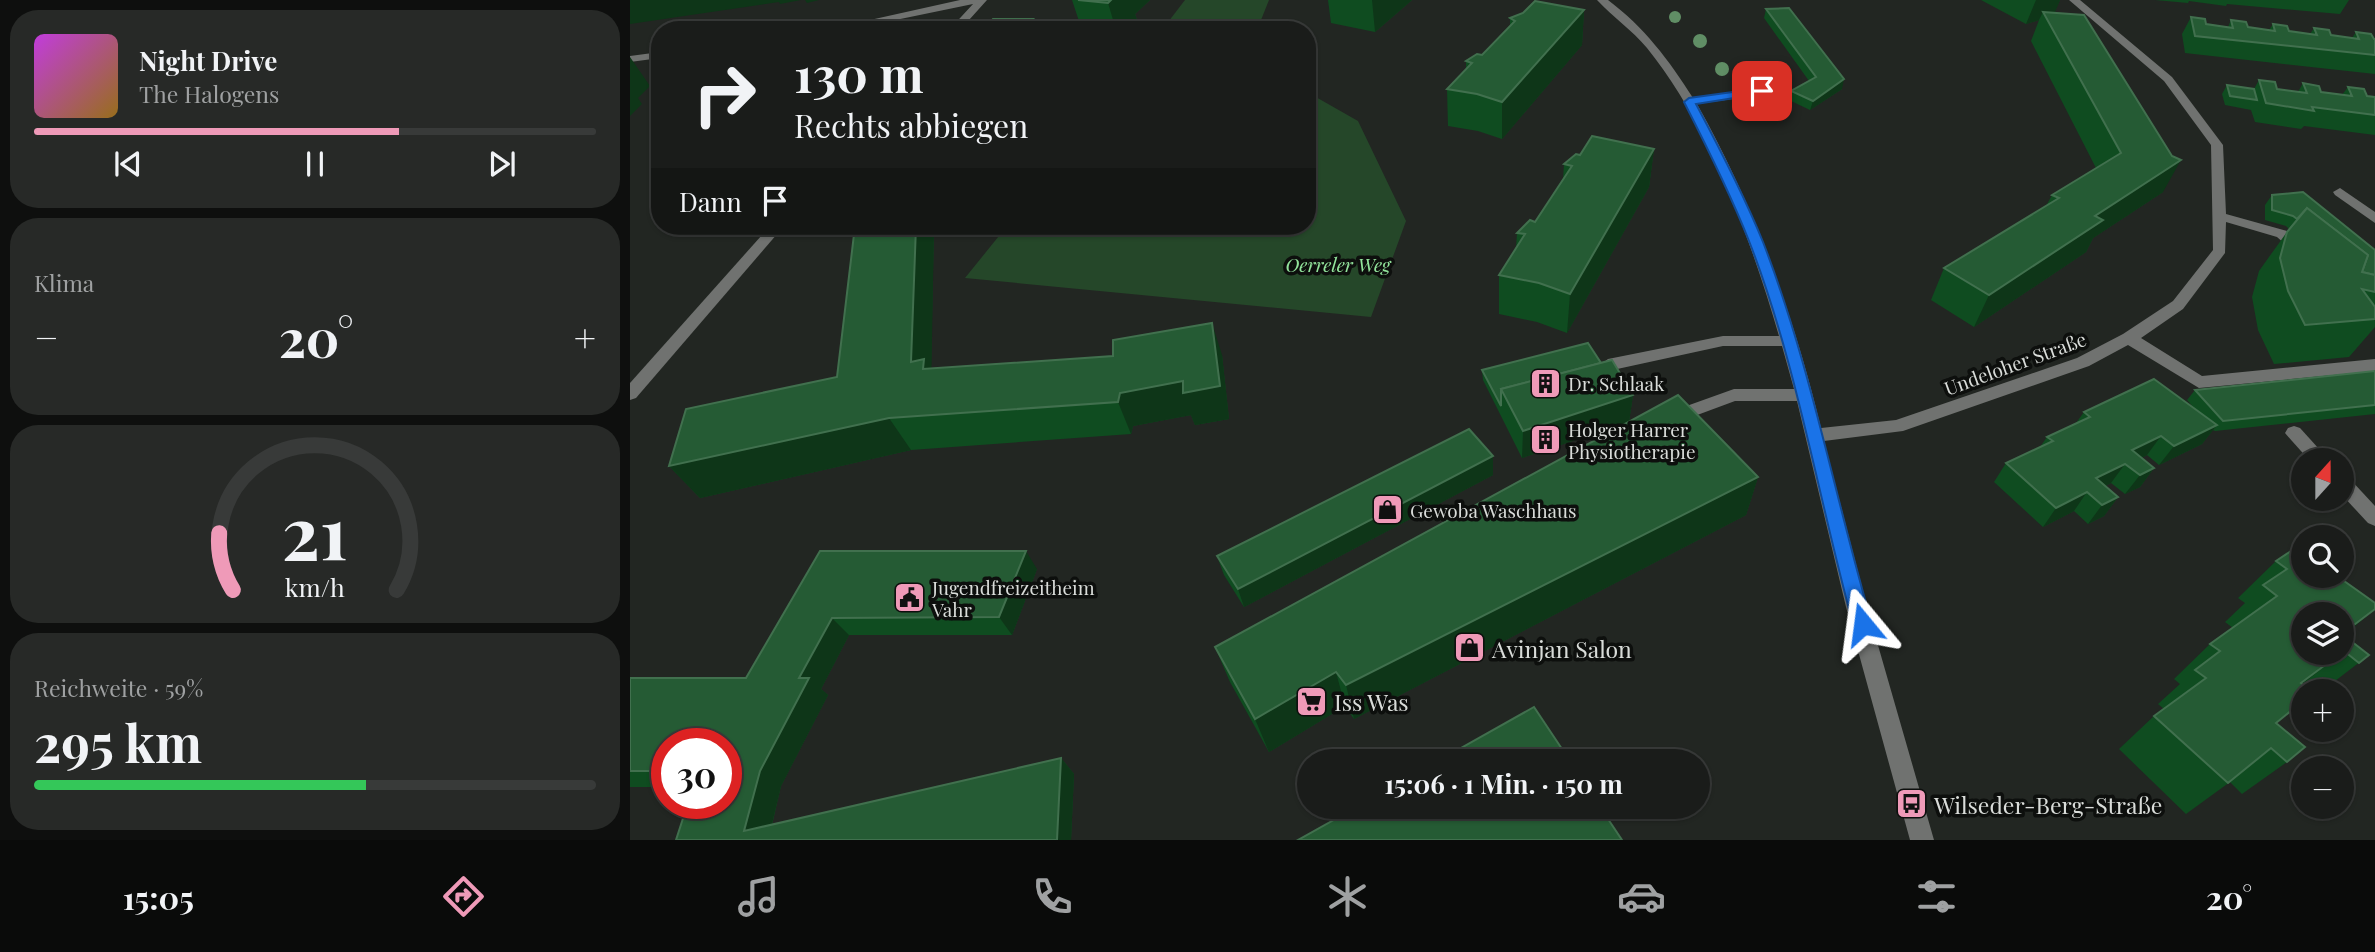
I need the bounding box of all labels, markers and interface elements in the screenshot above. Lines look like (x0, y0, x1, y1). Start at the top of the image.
text: 130 m (794, 40, 924, 105)
text: Night Drive (139, 43, 277, 78)
icon: right (679, 49, 770, 140)
pin (1732, 61, 1792, 121)
icon: arrive (1743, 72, 1781, 110)
text: The Halogens (139, 78, 279, 109)
text: Rechts abbiegen (794, 103, 1028, 146)
icon: previous (109, 145, 147, 183)
icon: pause (296, 145, 334, 183)
icon: next (483, 145, 521, 183)
icon: arrive (756, 182, 794, 220)
text: Dann (679, 184, 742, 219)
park label: Oerreler Weg (1285, 251, 1392, 277)
text: Klima (34, 267, 94, 298)
text: 20° (279, 302, 354, 371)
text: − (34, 311, 59, 362)
text: + (574, 311, 596, 362)
street label: Undeloher Straße (1940, 325, 2090, 401)
building icon: Dr. Schlaak (1528, 366, 1562, 400)
place label: Dr. Schlaak (1568, 370, 1665, 396)
place label: Holger Harrer Physiotherapie (1568, 416, 1696, 464)
building icon: Holger Harrer Physiotherapie (1528, 423, 1562, 457)
north arrow (2291, 448, 2354, 511)
map controls (2291, 448, 2354, 819)
text: 21 (282, 481, 348, 578)
shop icon: Gewoba Waschhaus (1370, 493, 1404, 527)
place label: Gewoba Waschhaus (1410, 497, 1577, 523)
button: search (2291, 525, 2354, 588)
text: km/h (285, 570, 345, 603)
place label: Jugendfreizeitheim Vahr (931, 574, 1095, 622)
public building icon: Jugendfreizeitheim Vahr (892, 581, 926, 615)
position arrow (1826, 587, 1900, 661)
button: layers (2291, 602, 2354, 665)
shop icon: Avinjan Salon (1452, 631, 1486, 665)
place label: Avinjan Salon (1491, 633, 1632, 664)
text: Reichweite · 59% (34, 672, 203, 703)
button: + (2291, 679, 2354, 742)
supermarket icon: Iss Was (1294, 684, 1328, 718)
place label: Iss Was (1334, 686, 1409, 717)
text: 295 km (34, 707, 202, 776)
speed limit sign: 30 (651, 728, 742, 819)
button: − (2291, 756, 2354, 819)
text: 15:06 · 1 Min. · 150 m (1384, 766, 1623, 801)
bus stop icon: Wilseder-Berg-Straße (1894, 787, 1928, 821)
place label: Wilseder-Berg-Straße (1933, 789, 2162, 820)
icon: directions (439, 872, 488, 921)
icon: music (734, 872, 783, 921)
icon: phone (1028, 872, 1077, 921)
icon: climate (1323, 872, 1372, 921)
icon: car (1617, 872, 1666, 921)
icon: filters (1912, 872, 1961, 921)
text: 15:05 (123, 875, 194, 918)
text: 20° (2206, 875, 2252, 918)

